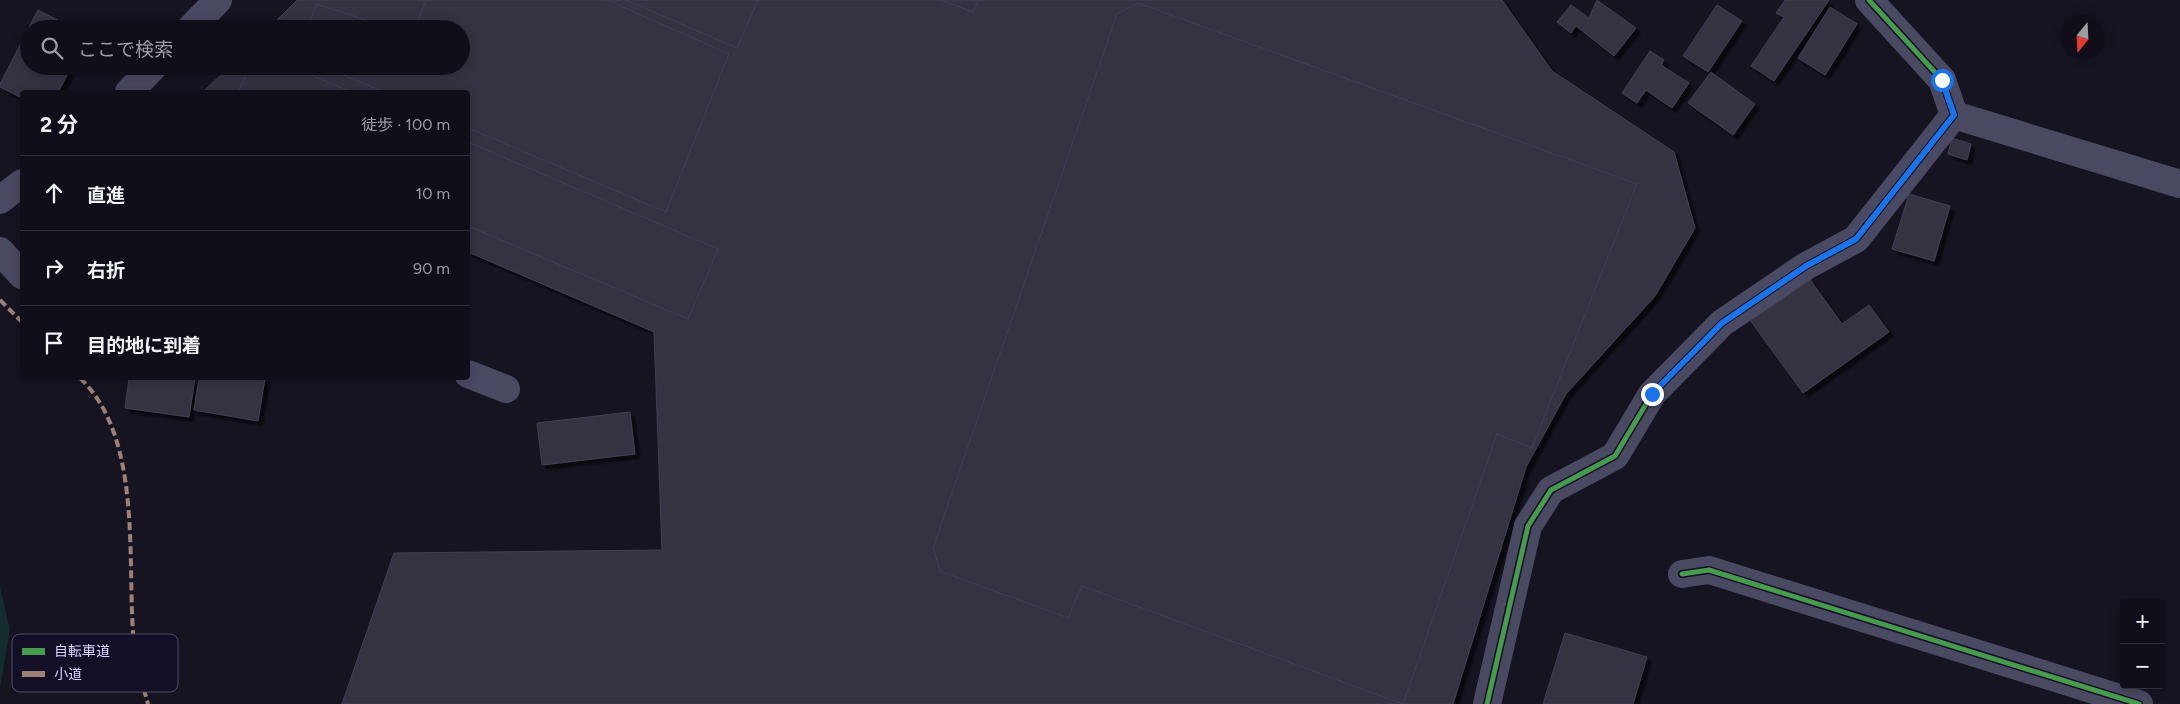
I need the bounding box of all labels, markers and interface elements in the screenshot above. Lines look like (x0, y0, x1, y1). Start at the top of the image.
north arrow (2060, 15, 2105, 60)
search box (20, 20, 470, 75)
icon: search (38, 34, 66, 62)
text: ここで検索 (78, 38, 173, 61)
route start (1931, 69, 1954, 92)
text: 2 分 (40, 112, 78, 137)
text: 徒歩 · 100 m (361, 115, 450, 134)
icon: ahead (40, 179, 68, 207)
text: 直進 (87, 184, 125, 207)
text: 10 m (416, 184, 450, 203)
icon: right (40, 254, 68, 282)
text: 右折 (87, 259, 125, 282)
text: 90 m (413, 259, 450, 278)
icon: arrive (40, 329, 68, 357)
text: 目的地に到着 (87, 334, 201, 357)
route end (1641, 383, 1664, 406)
map controls (2120, 599, 2165, 689)
button: + (2120, 599, 2165, 644)
legend (12, 634, 178, 692)
text: 自転車道 (54, 643, 110, 660)
button: − (2120, 644, 2165, 689)
text: 小道 (54, 666, 82, 683)

